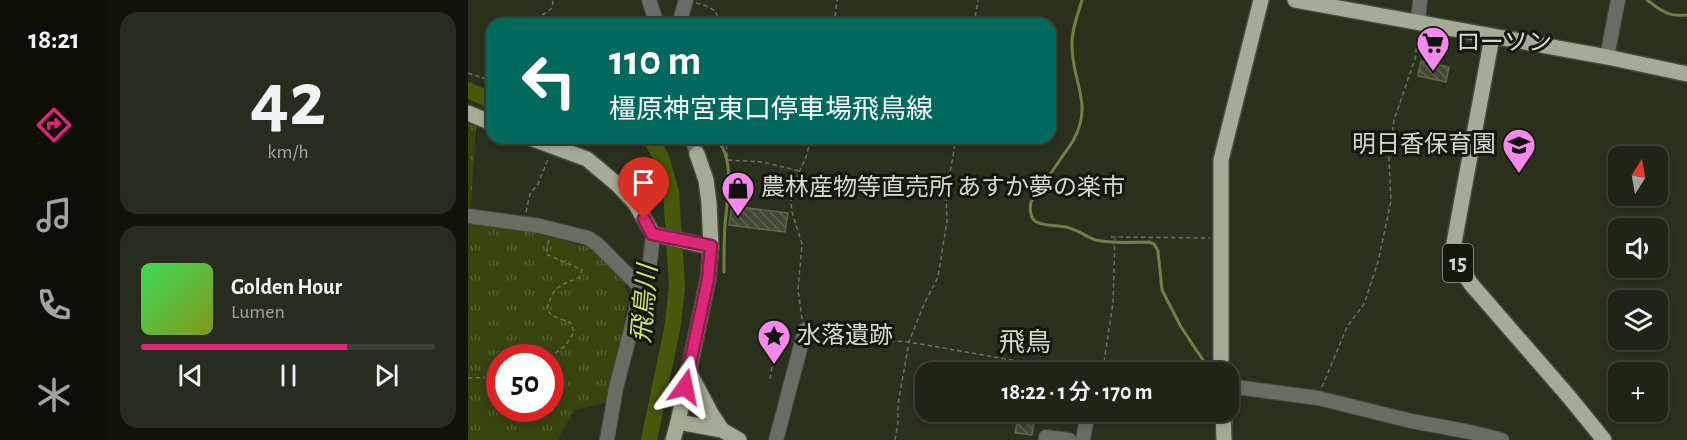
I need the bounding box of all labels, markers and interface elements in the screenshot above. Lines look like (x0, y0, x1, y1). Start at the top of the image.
supermarket icon: ローソン (1415, 25, 1451, 72)
text: 18:21 (28, 26, 80, 53)
place label: ローソン (1456, 31, 1552, 55)
text: 110 m (609, 40, 701, 82)
icon: left (510, 42, 588, 120)
text: 42 (250, 62, 326, 140)
text: 橿原神宮東口停車場飛鳥線 (609, 96, 933, 123)
icon: directions (33, 104, 75, 146)
school or university icon: 明日香保育園 (1501, 127, 1537, 174)
place label: 明日香保育園 (1352, 131, 1496, 157)
text: km/h (267, 142, 309, 162)
north arrow (1608, 146, 1668, 206)
map controls (1608, 146, 1668, 422)
pin (618, 157, 669, 219)
icon: arrive (627, 166, 660, 199)
shop icon: 農林産物等直売所 あすか夢の楽市 (720, 170, 756, 217)
place label: 農林産物等直売所 あすか夢の楽市 (761, 174, 1125, 200)
icon: music (33, 194, 75, 236)
button: sound (1608, 218, 1668, 278)
road number: 15 (1443, 244, 1473, 282)
water label: 飛鳥川 (628, 261, 662, 344)
text: Golden Hour (231, 276, 342, 298)
icon: phone (33, 284, 75, 326)
button: layers (1608, 290, 1668, 350)
text: Lumen (231, 302, 285, 322)
place icon: 水落遺跡 (756, 318, 792, 365)
place label: 水落遺跡 (797, 322, 893, 348)
district label: 飛鳥 (999, 328, 1051, 356)
speed limit sign: 50 (486, 344, 564, 422)
position arrow (653, 355, 717, 419)
icon: previous (174, 359, 207, 392)
icon: pause (272, 359, 305, 392)
icon: next (370, 359, 403, 392)
button: + (1608, 362, 1668, 422)
icon: climate (33, 374, 75, 416)
text: 18:22 · 1 分 · 170 m (1001, 381, 1153, 403)

